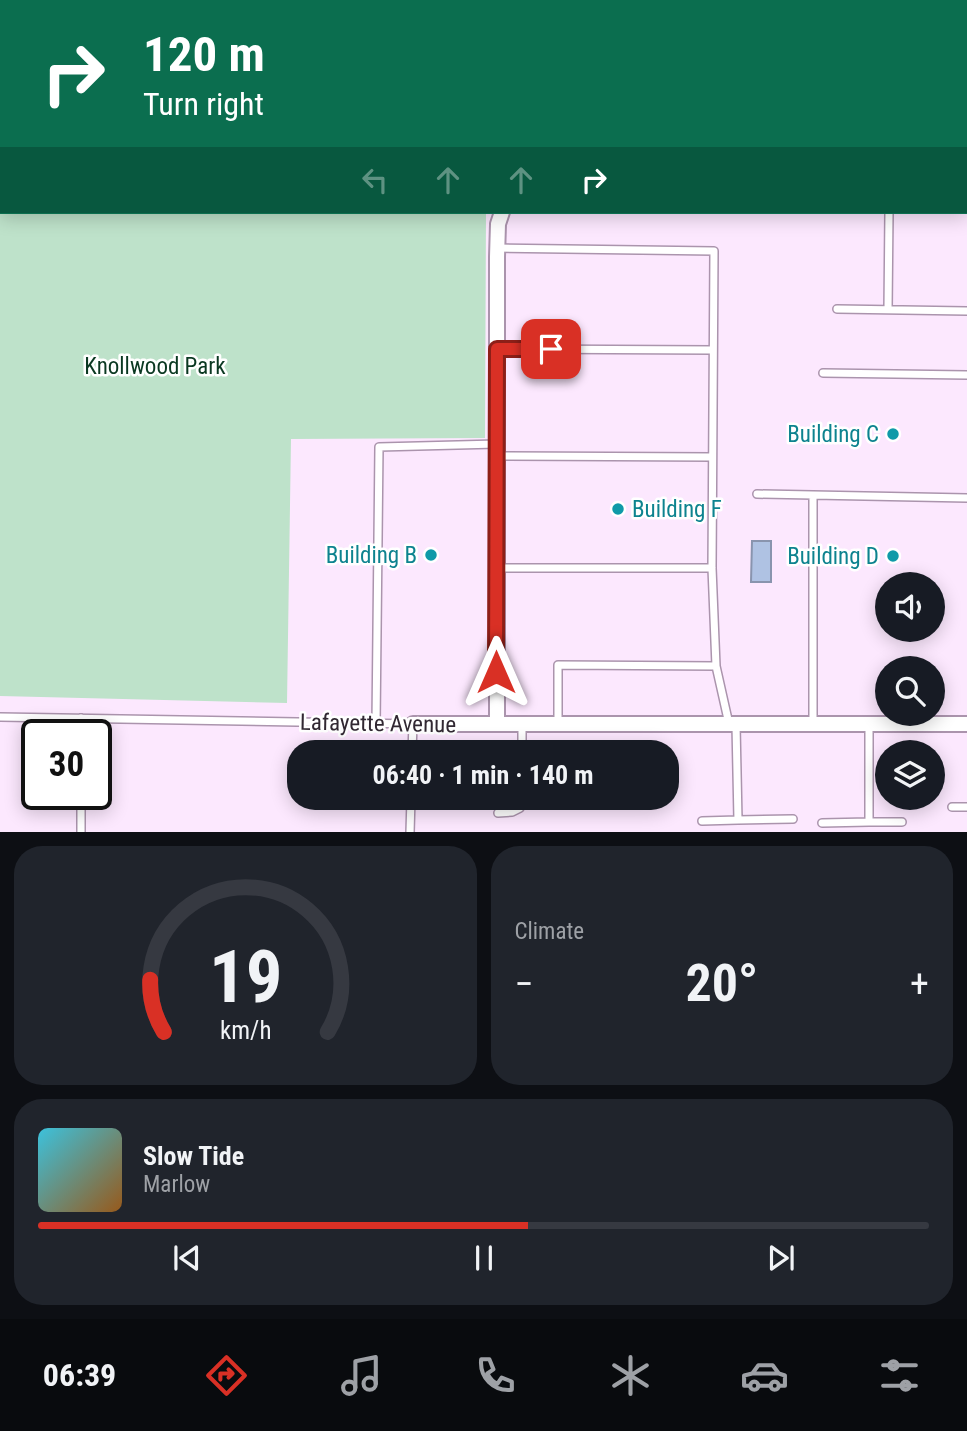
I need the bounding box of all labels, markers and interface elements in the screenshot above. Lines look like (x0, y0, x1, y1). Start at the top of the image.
text: 120 m (143, 26, 265, 83)
icon: right (28, 28, 119, 119)
text: Turn right (143, 85, 264, 123)
icon: left (356, 161, 394, 199)
icon: ahead (429, 161, 467, 199)
icon: ahead (502, 161, 540, 199)
icon: right (575, 161, 613, 199)
pin (521, 319, 581, 379)
icon: arrive (532, 330, 570, 368)
park label: Knollwood Park (84, 353, 226, 380)
place label: Building C (787, 421, 879, 448)
marker: Building C (885, 426, 901, 442)
place label: Building F (632, 496, 722, 523)
marker: Building F (610, 501, 626, 517)
place label: Building B (326, 542, 417, 569)
place label: Building D (787, 543, 879, 570)
marker: Building B (423, 547, 439, 563)
marker: Building D (885, 548, 901, 564)
map controls (875, 572, 945, 810)
button: sound (875, 572, 945, 642)
position arrow (459, 635, 533, 709)
button: search (875, 656, 945, 726)
street label: Lafayette Avenue (300, 709, 456, 738)
speed limit sign: 30 (21, 719, 112, 810)
button: layers (875, 740, 945, 810)
text: 06:40 · 1 min · 140 m (373, 760, 593, 790)
text: Climate (515, 918, 584, 945)
text: 19 (208, 934, 282, 1020)
text: 20° (685, 953, 758, 1014)
text: − (515, 962, 534, 1006)
text: + (910, 962, 929, 1006)
text: km/h (220, 1015, 271, 1044)
text: Slow Tide (143, 1141, 244, 1171)
text: Marlow (143, 1171, 210, 1198)
icon: previous (168, 1239, 206, 1277)
icon: pause (465, 1239, 503, 1277)
icon: next (762, 1239, 800, 1277)
icon: directions (202, 1351, 251, 1400)
icon: music (337, 1351, 386, 1400)
icon: phone (471, 1351, 520, 1400)
icon: climate (606, 1351, 655, 1400)
icon: car (740, 1351, 789, 1400)
icon: filters (875, 1351, 924, 1400)
text: 06:39 (43, 1356, 116, 1394)

